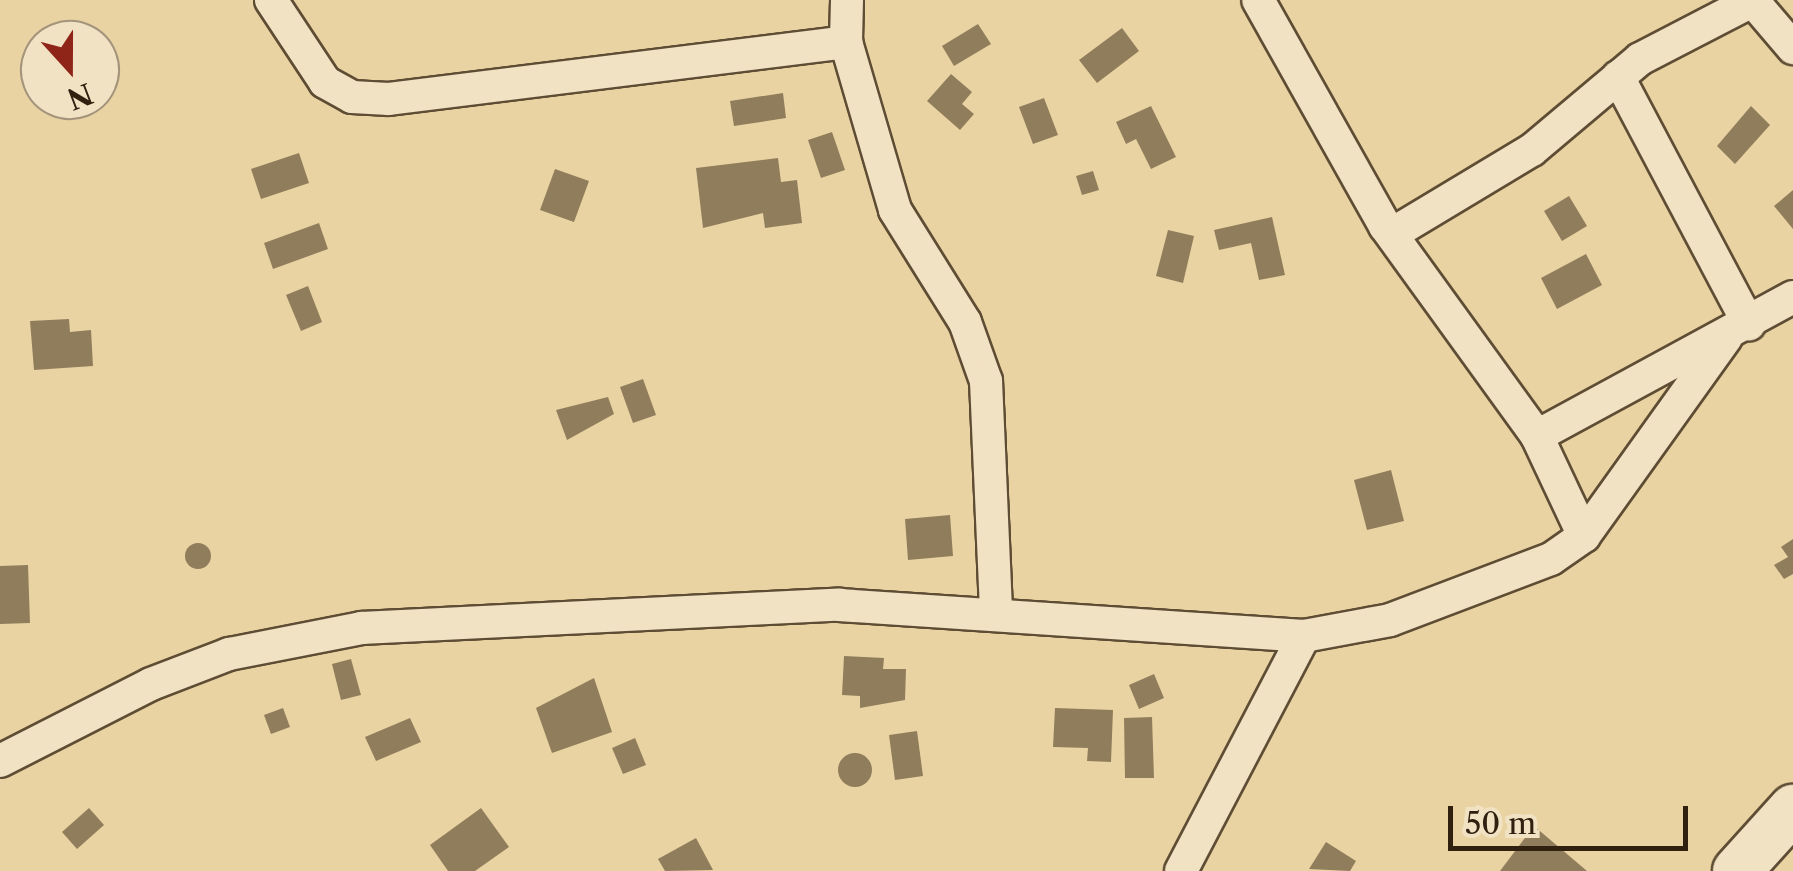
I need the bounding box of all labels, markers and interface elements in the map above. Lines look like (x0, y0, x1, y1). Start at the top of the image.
north arrow (20, 20, 120, 120)
text: N (63, 76, 97, 116)
scale bar (1453, 786, 1693, 848)
text: 50 m (1465, 805, 1536, 842)

